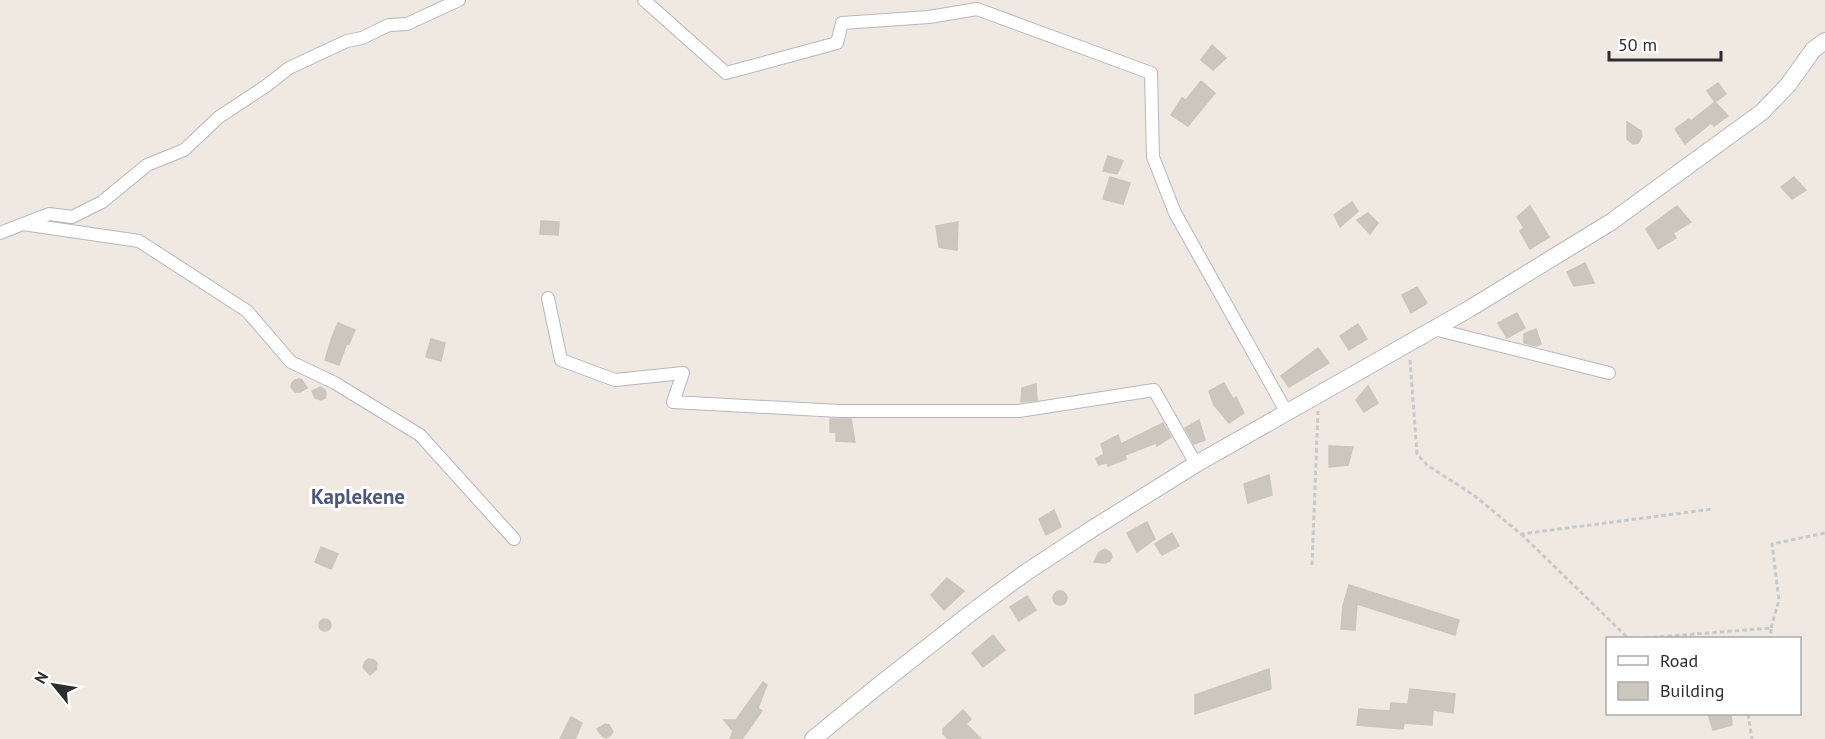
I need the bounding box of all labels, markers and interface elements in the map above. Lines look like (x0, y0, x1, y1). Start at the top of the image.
scale bar (1609, 24, 1722, 62)
text: 50 m (1618, 33, 1657, 56)
district label: Kaplekene (311, 483, 405, 510)
legend (1606, 637, 1801, 715)
text: Road (1660, 649, 1698, 672)
north arrow (24, 655, 84, 715)
text: N (30, 668, 52, 687)
text: Building (1660, 679, 1724, 702)

